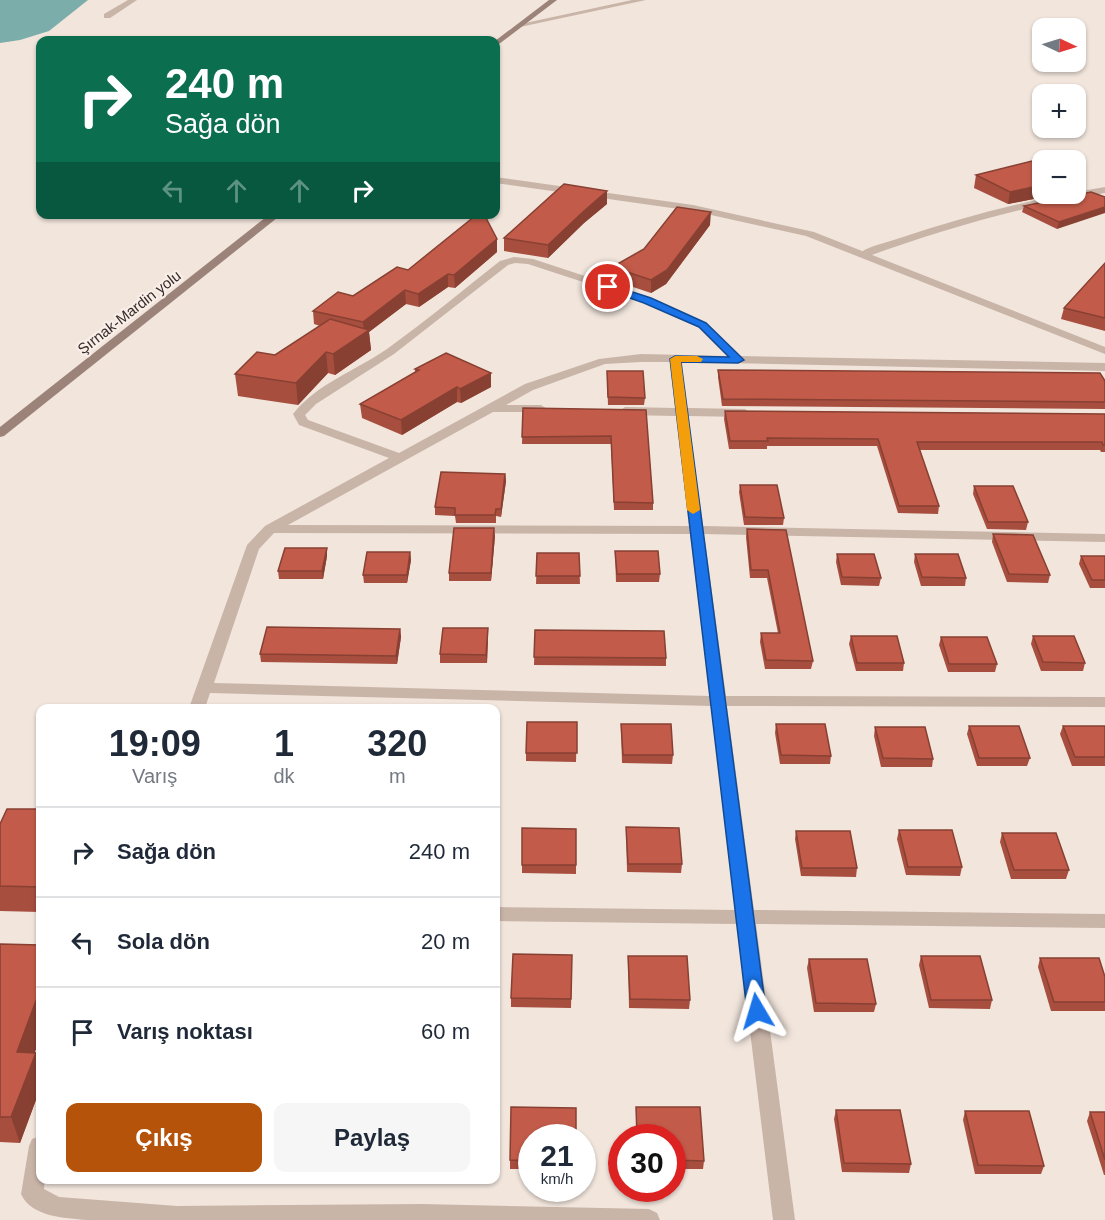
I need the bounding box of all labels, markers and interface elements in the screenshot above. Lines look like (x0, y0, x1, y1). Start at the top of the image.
north arrow (1032, 18, 1086, 72)
map controls (1032, 18, 1086, 204)
icon: right (66, 60, 144, 138)
text: 240 m (165, 60, 284, 107)
button: + (1032, 84, 1086, 138)
text: Sağa dön (165, 109, 281, 139)
button: − (1032, 150, 1086, 204)
icon: left (157, 174, 190, 207)
icon: ahead (220, 174, 253, 207)
icon: ahead (283, 174, 316, 207)
icon: right (346, 174, 379, 207)
pin (582, 261, 633, 312)
street label: Şırnak-Mardin yolu (74, 267, 184, 357)
icon: arrive (591, 270, 624, 303)
text: 19:09 (109, 723, 201, 764)
text: 1 (274, 723, 294, 764)
text: 320 (367, 723, 427, 764)
text: Varış (132, 765, 177, 787)
text: dk (273, 765, 295, 787)
text: m (389, 765, 406, 787)
icon: right (66, 836, 99, 869)
text: Sağa dön (117, 839, 216, 864)
text: 240 m (409, 839, 470, 864)
icon: left (66, 926, 99, 959)
text: Sola dön (117, 929, 210, 954)
text: 20 m (421, 929, 470, 954)
position arrow (725, 979, 789, 1043)
icon: arrive (66, 1016, 99, 1049)
text: Varış noktası (117, 1019, 253, 1044)
text: 60 m (421, 1019, 470, 1044)
button: Çıkış (66, 1103, 262, 1172)
button: Paylaş (274, 1103, 470, 1172)
speed limit sign: 30 (608, 1124, 686, 1202)
text: 21 (540, 1139, 574, 1172)
text: km/h (541, 1170, 573, 1187)

